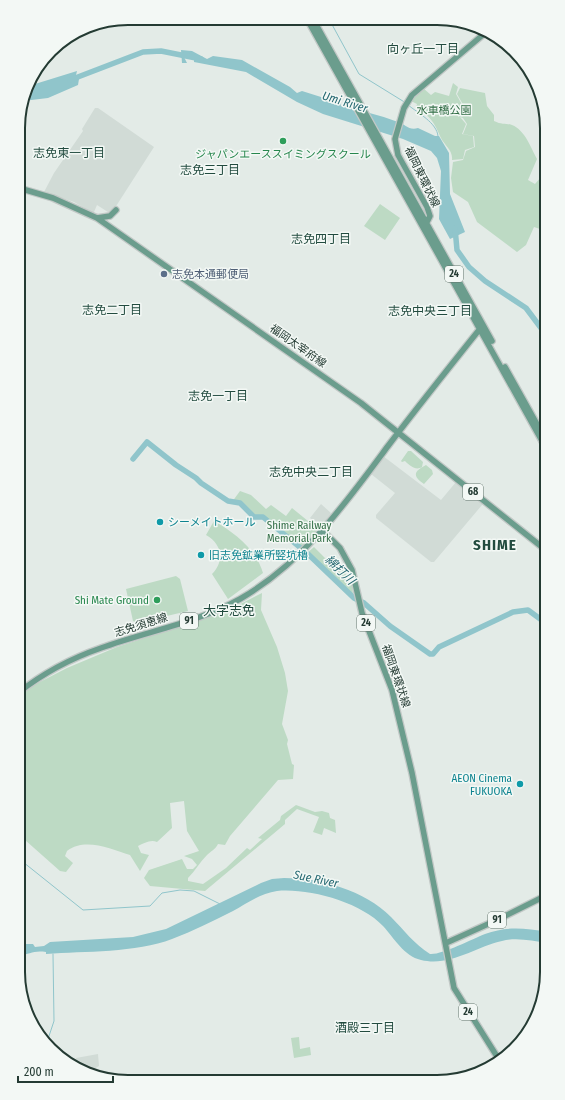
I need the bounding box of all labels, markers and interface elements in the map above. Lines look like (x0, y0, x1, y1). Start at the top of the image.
district label: 向ヶ丘一丁目 (387, 42, 459, 56)
water label: Umi River (321, 88, 370, 116)
park label: 水車橋公園 (417, 104, 472, 117)
marker: ジャパンエーススイミングスクール (278, 136, 288, 146)
street label: 福岡東環状線 (402, 144, 442, 210)
district label: 志免東一丁目 (33, 146, 105, 160)
place label: ジャパンエーススイミングスクール (195, 148, 371, 161)
district label: 志免三丁目 (180, 163, 240, 177)
district label: 志免四丁目 (291, 232, 351, 246)
road number: 24 (445, 266, 463, 282)
place label: 志免本通郵便局 (172, 268, 249, 281)
marker: 志免本通郵便局 (159, 269, 169, 279)
district label: 志免二丁目 (82, 303, 142, 317)
district label: 志免中央三丁目 (388, 304, 472, 318)
street label: 福岡太宰府線 (267, 322, 329, 370)
district label: 志免一丁目 (188, 389, 248, 403)
district label: 志免中央二丁目 (269, 465, 353, 479)
road number: 68 (463, 484, 483, 500)
place label: シーメイトホール (168, 516, 256, 529)
marker: シーメイトホール (155, 517, 165, 527)
park label: Shime Railway Memorial Park (267, 519, 332, 545)
district label: SHIME (473, 536, 517, 554)
place label: 旧志免鉱業所竪坑櫓 (209, 549, 308, 562)
marker: 旧志免鉱業所竪坑櫓 (196, 550, 206, 560)
water label: 綿打川 (322, 552, 359, 589)
place label: Shi Mate Ground (75, 594, 149, 607)
marker: Shi Mate Ground (152, 595, 162, 605)
district label: 大字志免 (203, 603, 255, 618)
street label: 志免須恵線 (113, 611, 169, 639)
road number: 91 (180, 613, 198, 629)
road number: 24 (357, 615, 375, 631)
street label: 福岡東環状線 (379, 643, 413, 709)
place label: AEON Cinema FUKUOKA (452, 772, 512, 798)
marker: AEON Cinema FUKUOKA (515, 779, 525, 789)
water label: Sue River (291, 867, 340, 891)
road number: 91 (488, 912, 506, 928)
road number: 24 (459, 1004, 477, 1020)
district label: 酒殿三丁目 (335, 1021, 395, 1035)
scale bar (18, 1058, 113, 1084)
text: 200 m (24, 1065, 54, 1079)

